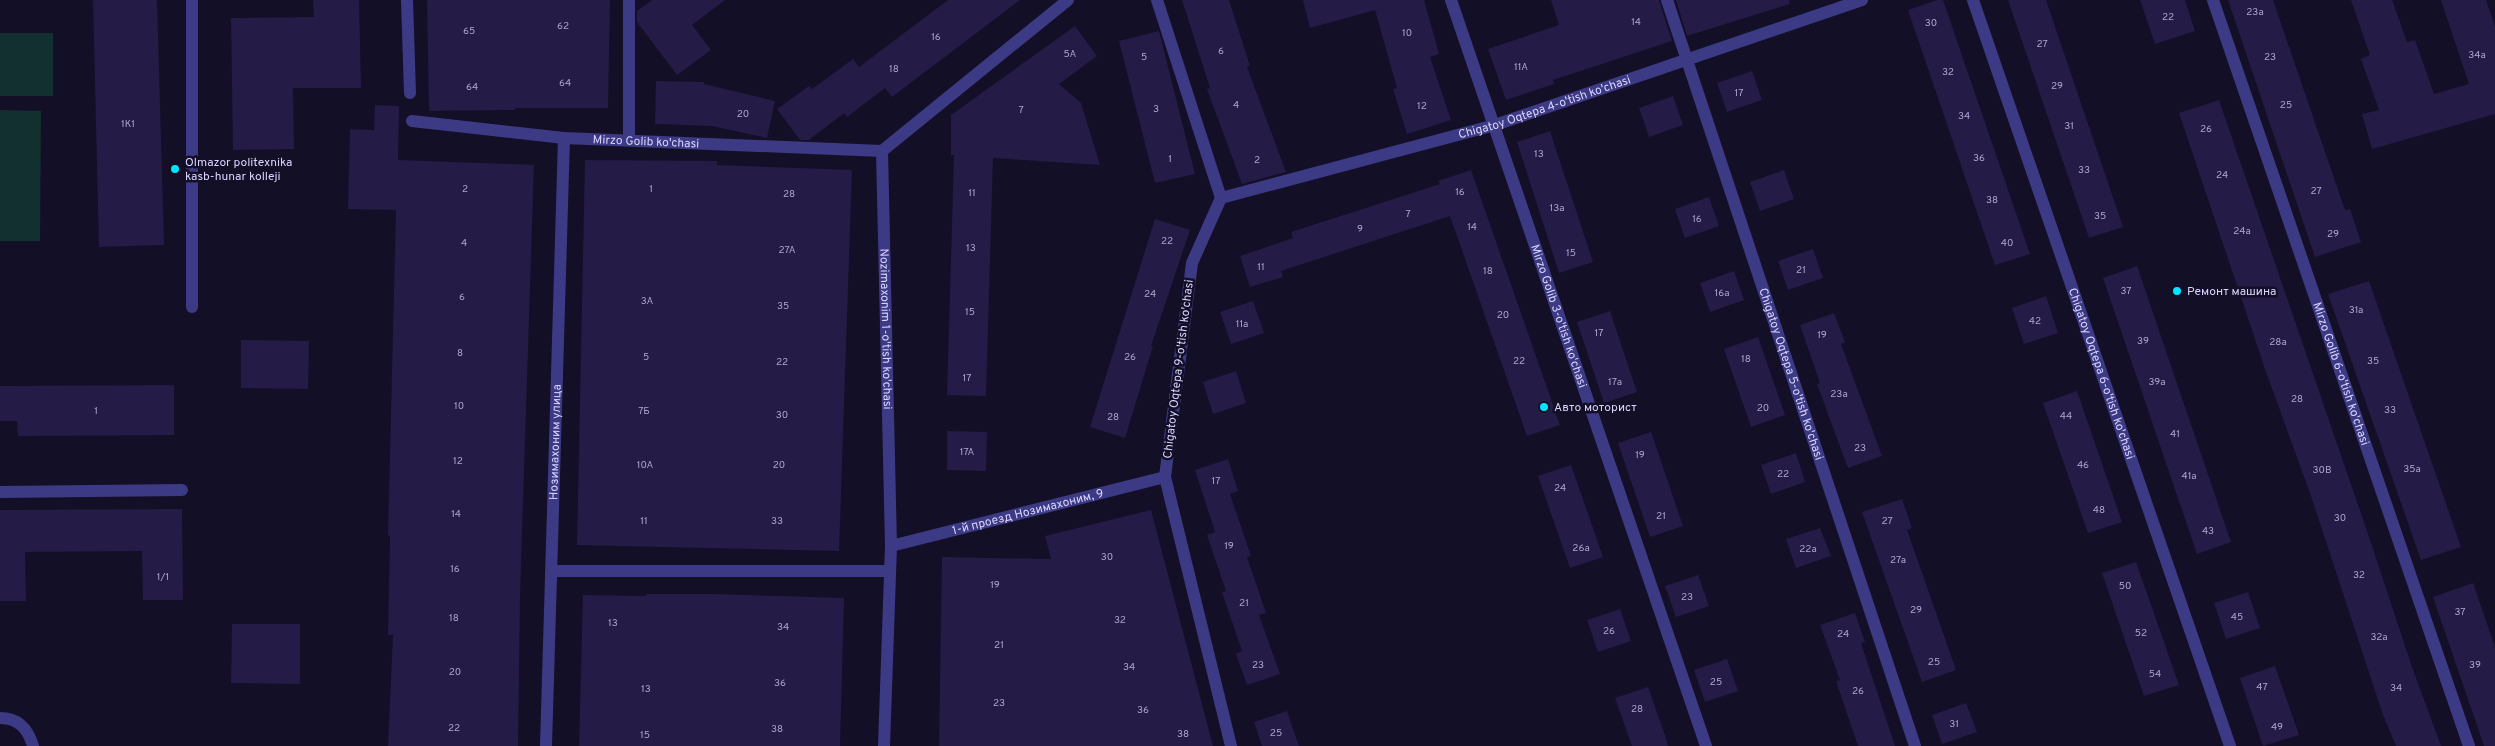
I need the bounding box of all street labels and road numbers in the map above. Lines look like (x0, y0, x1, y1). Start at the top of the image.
street label: Chigatoy Oqtepa 4-o'tish ko'chasi (1457, 72, 1633, 143)
street label: Mirzo Golib ko'chasi (592, 132, 700, 153)
street label: Mirzo Golib 3-o'tish ko'chasi (1526, 243, 1590, 390)
street label: Nozimaxonim 1-o'tish ko'chasi (875, 248, 895, 410)
street label: Chigatoy Oqtepa 9-o'tish ko'chasi (1160, 279, 1198, 460)
street label: Chigatoy Oqtepa 5-o'tish ko'chasi (1754, 286, 1826, 462)
street label: Chigatoy Oqtepa 6-o'tish ko'chasi (2064, 286, 2138, 462)
street label: Mirzo Golib 6-o'tish ko'chasi (2308, 300, 2372, 448)
street label: Нозимахоним улица (546, 384, 566, 500)
street label: 1-й проезд Нозимахоним, 9 (951, 486, 1105, 539)

